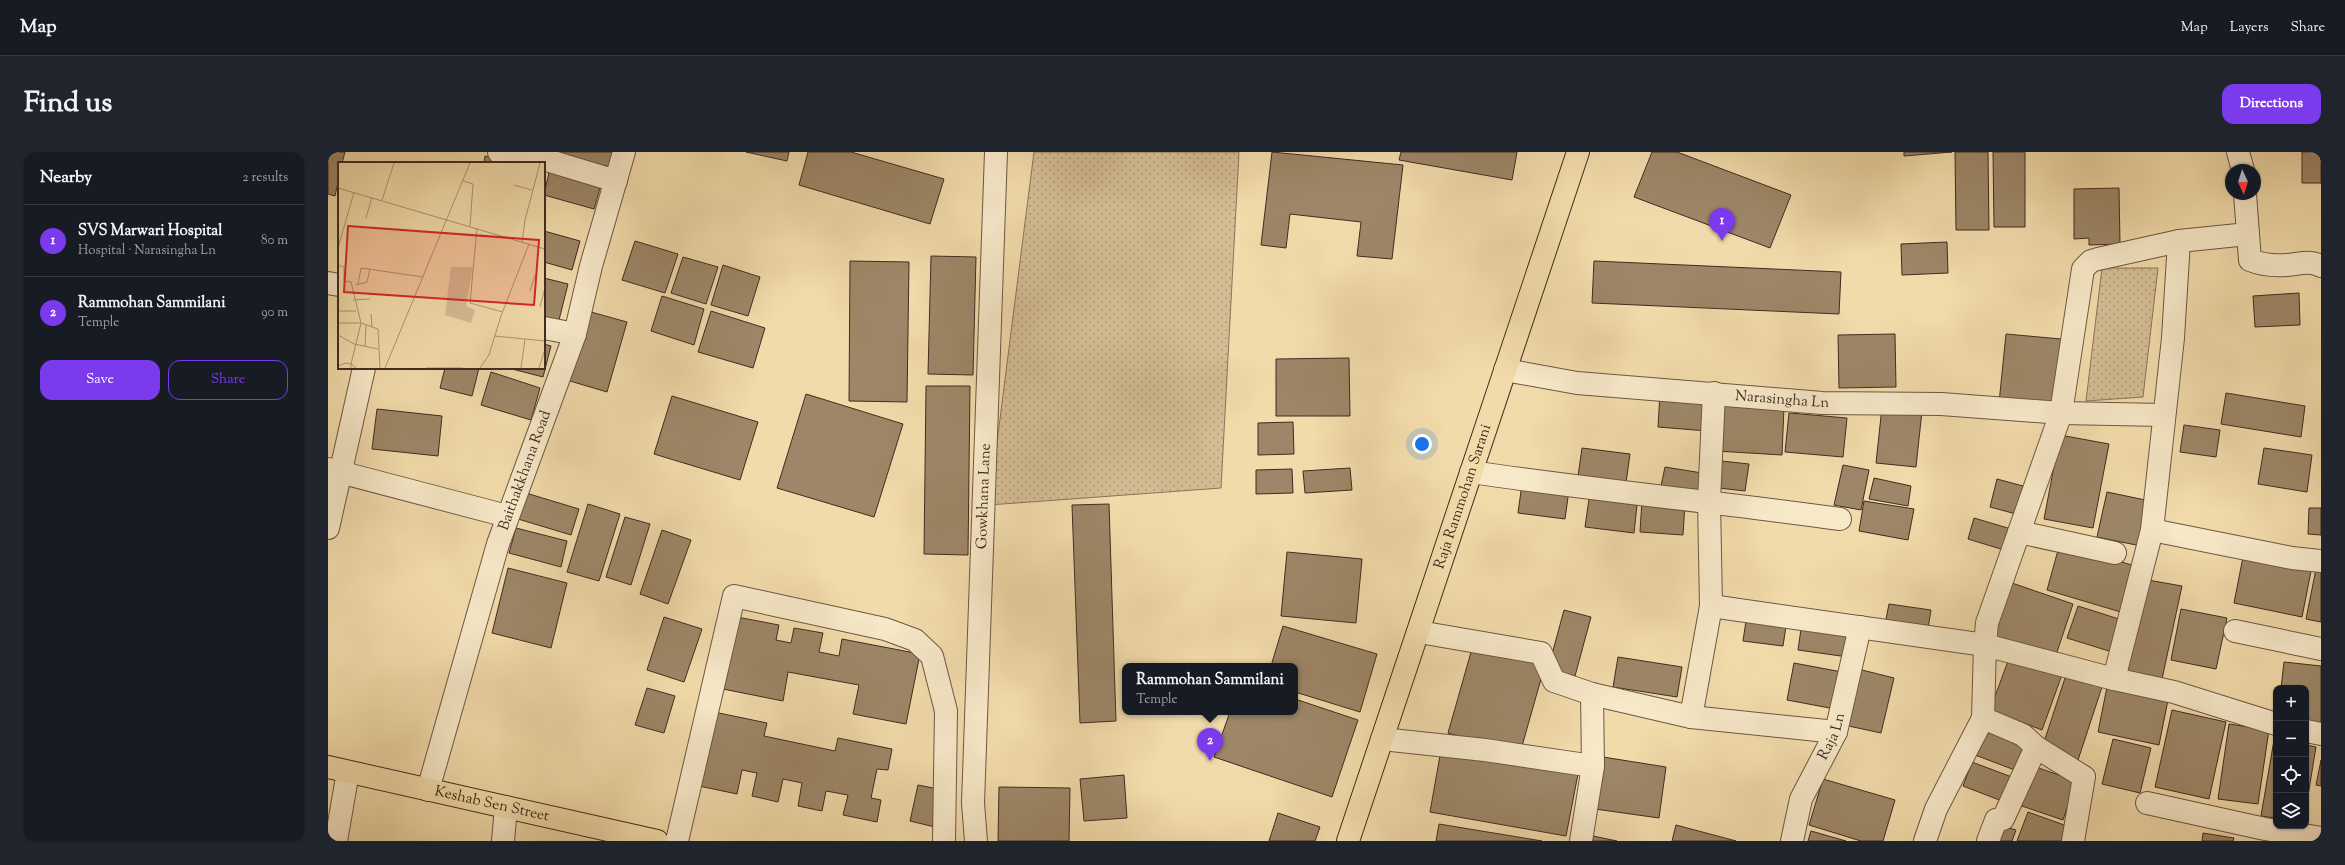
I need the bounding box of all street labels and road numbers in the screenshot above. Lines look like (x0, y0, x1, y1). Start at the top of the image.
street label: Narasingha Ln (1734, 385, 1829, 414)
street label: Baithakkhana Road (493, 407, 557, 533)
street label: Raja Rammohan Sarani (1429, 421, 1497, 572)
street label: Gowkhana Lane (971, 443, 996, 550)
street label: Raja Ln (1813, 711, 1851, 764)
street label: Keshab Sen Street (433, 781, 551, 827)

